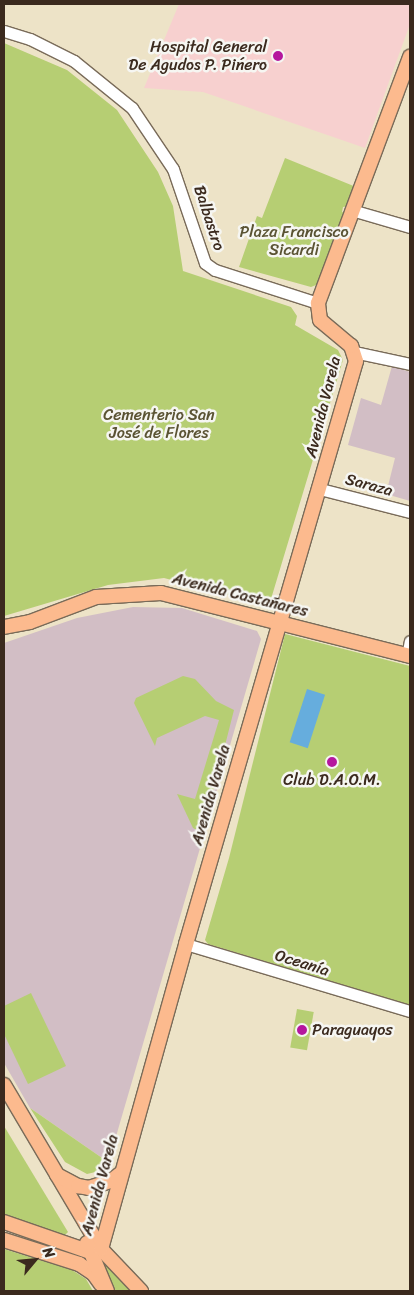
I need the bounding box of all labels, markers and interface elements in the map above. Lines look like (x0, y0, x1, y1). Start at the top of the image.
place label: Hospital General De Agudos P. Pińero (128, 37, 267, 75)
marker: Hospital General De Agudos P. Pińero (271, 49, 285, 63)
street label: Balbastro (189, 183, 229, 253)
park label: Plaza Francisco Sicardi (239, 222, 349, 260)
street label: Avenida Varela (301, 354, 345, 460)
park label: Cementerio San José de Flores (103, 405, 215, 443)
street label: Saraza (343, 469, 395, 501)
street label: Avenida Castañares (170, 569, 310, 621)
street label: Avenida Varela (187, 743, 235, 847)
marker: Club D.A.O.M. (326, 756, 338, 768)
place label: Club D.A.O.M. (283, 770, 381, 790)
street label: Oceanía (273, 946, 331, 980)
place label: Paraguayos (312, 1020, 393, 1040)
marker: Paraguayos (296, 1024, 308, 1036)
street label: Avenida Varela (77, 1132, 123, 1238)
north arrow (10, 1235, 60, 1285)
text: N (35, 1243, 62, 1263)

